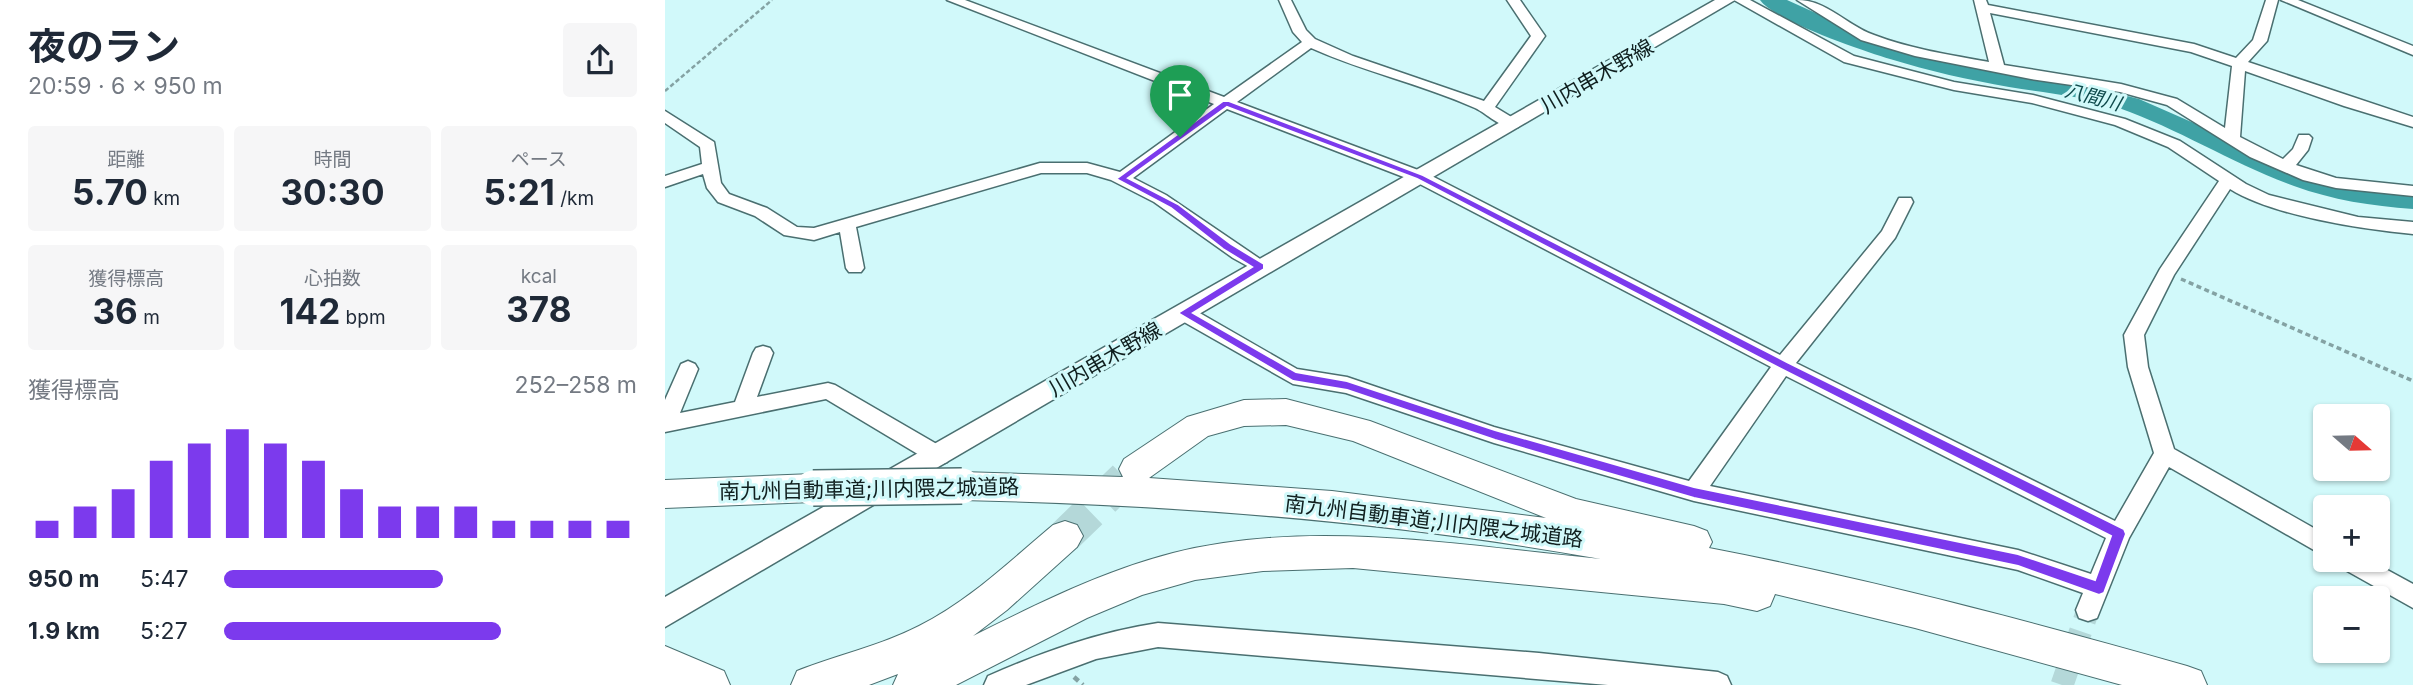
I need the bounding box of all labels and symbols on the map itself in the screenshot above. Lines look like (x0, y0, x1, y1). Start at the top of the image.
street label: 川内串木野線 (1536, 34, 1658, 118)
pin (1150, 65, 1210, 137)
water label: 八間川 (2062, 79, 2125, 116)
street label: 川内串木野線 (1044, 317, 1166, 401)
north arrow (2313, 404, 2391, 481)
street label: 南九州自動車道;川内隈之城道路 (719, 474, 1019, 504)
street label: 南九州自動車道;川内隈之城道路 (1283, 490, 1585, 552)

